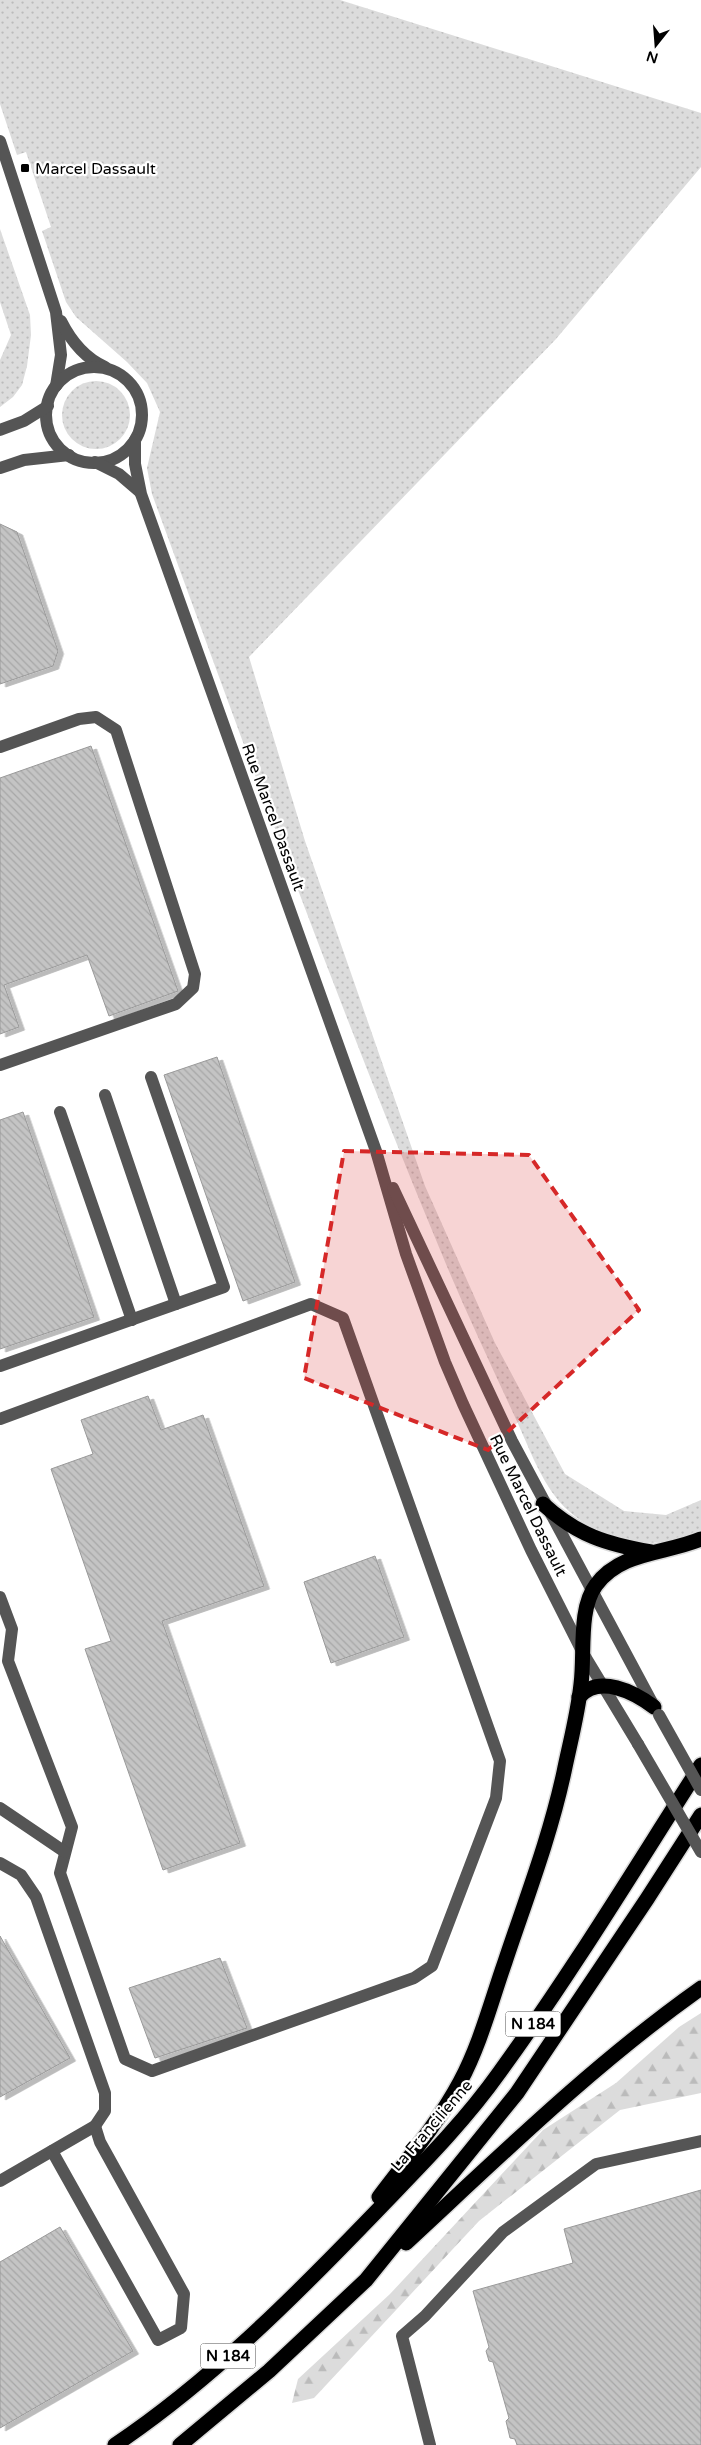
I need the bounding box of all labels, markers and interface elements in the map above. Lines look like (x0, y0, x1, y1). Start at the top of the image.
north arrow (631, 20, 681, 70)
text: N (644, 47, 660, 67)
place label: Marcel Dassault (35, 159, 156, 179)
marker: Marcel Dassault (19, 162, 31, 174)
street label: Rue Marcel Dassault (237, 741, 309, 894)
street label: Rue Marcel Dassault (485, 1431, 571, 1580)
road number: N 184 (506, 2012, 560, 2036)
street label: La Francilienne (387, 2076, 477, 2175)
road number: N 184 (200, 2344, 256, 2368)

